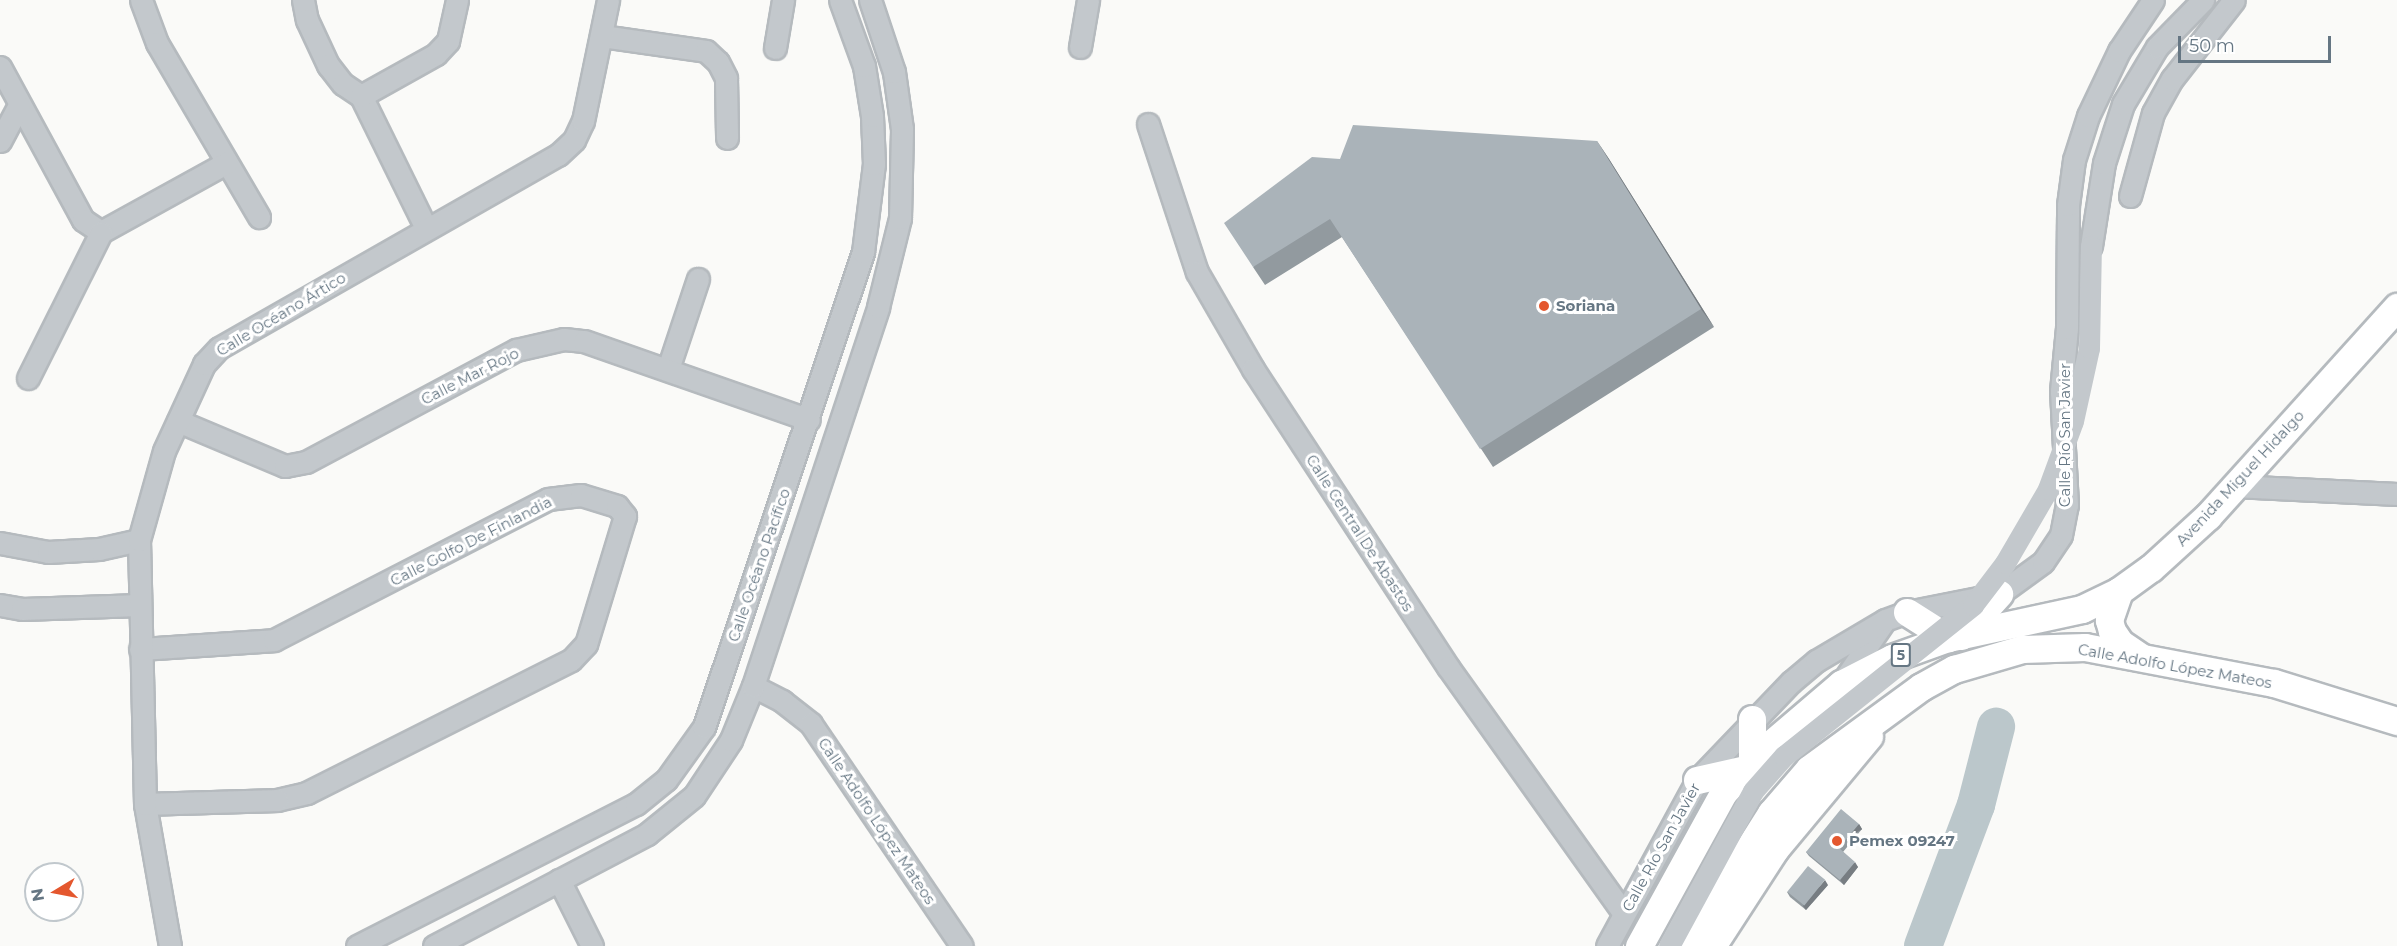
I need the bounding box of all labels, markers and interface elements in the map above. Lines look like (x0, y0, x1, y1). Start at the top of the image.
scale bar (2181, 24, 2334, 62)
text: 50 m (2189, 35, 2235, 57)
street label: Calle Océano Ártico (213, 268, 349, 360)
place label: Soriana (1556, 297, 1615, 315)
marker: Soriana (1537, 299, 1551, 313)
street label: Calle Mar Rojo (418, 344, 522, 408)
street label: Calle Río San Javier (2056, 363, 2074, 507)
street label: Avenida Miguel Hidalgo (2172, 406, 2308, 550)
street label: Calle Central De Abastos (1303, 451, 1417, 615)
street label: Calle Océano Pacífico (724, 486, 794, 644)
street label: Calle Golfo De Finlandia (387, 492, 555, 590)
street label: Calle Adolfo López Mateos (2077, 640, 2273, 692)
road number: 5 (1890, 644, 1912, 666)
street label: Calle Adolfo López Mateos (815, 734, 939, 908)
street label: Calle Río San Javier (1618, 780, 1704, 914)
place label: Pemex 09247 (1849, 832, 1955, 850)
marker: Pemex 09247 (1830, 834, 1844, 848)
north arrow (24, 862, 84, 922)
text: N (27, 887, 48, 903)

